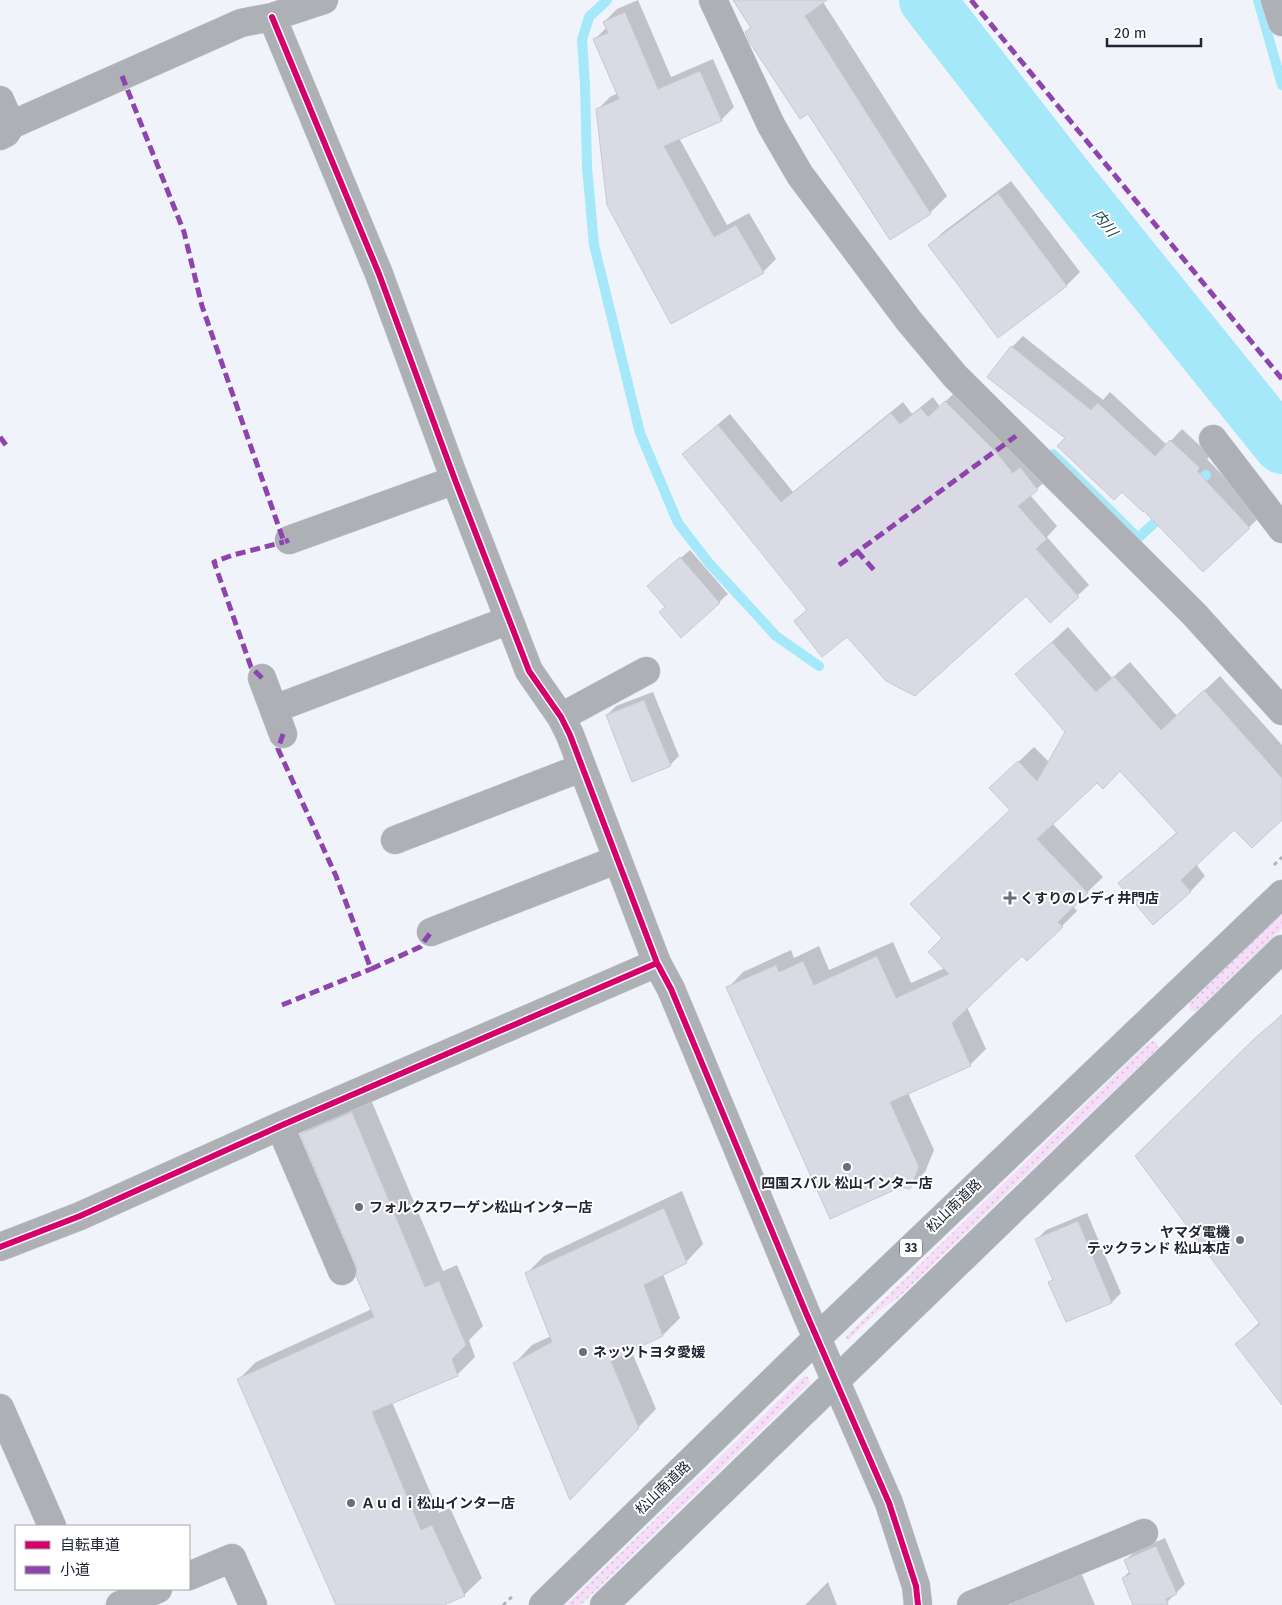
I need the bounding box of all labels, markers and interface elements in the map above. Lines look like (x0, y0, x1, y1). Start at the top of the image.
scale bar (1107, 15, 1201, 47)
text: 20 m (1114, 24, 1147, 42)
water label: 内川 (1089, 206, 1123, 242)
place label: くすりのレディ井門店 (1020, 890, 1159, 907)
marker: くすりのレディ井門店 (1004, 892, 1016, 904)
marker: 四国スバル 松山インター店 (841, 1161, 853, 1173)
place label: 四国スバル 松山インター店 (761, 1175, 933, 1192)
street label: 松山南道路 (923, 1176, 985, 1236)
place label: フォルクスワーゲン松山インター店 (369, 1199, 593, 1216)
marker: フォルクスワーゲン松山インター店 (353, 1201, 365, 1213)
place label: ヤマダ電機 テックランド 松山本店 (1087, 1224, 1230, 1257)
marker: ヤマダ電機 テックランド 松山本店 (1234, 1234, 1246, 1246)
road number: 33 (900, 1238, 922, 1258)
place label: ネッツトヨタ愛媛 (593, 1344, 706, 1361)
marker: ネッツトヨタ愛媛 (577, 1346, 589, 1358)
street label: 松山南道路 (632, 1458, 694, 1518)
place label: Ａｕｄｉ松山インター店 (361, 1495, 515, 1512)
marker: Ａｕｄｉ松山インター店 (345, 1497, 357, 1509)
legend (15, 1525, 190, 1590)
text: 自転車道 (60, 1536, 120, 1554)
text: 小道 (60, 1561, 90, 1579)

